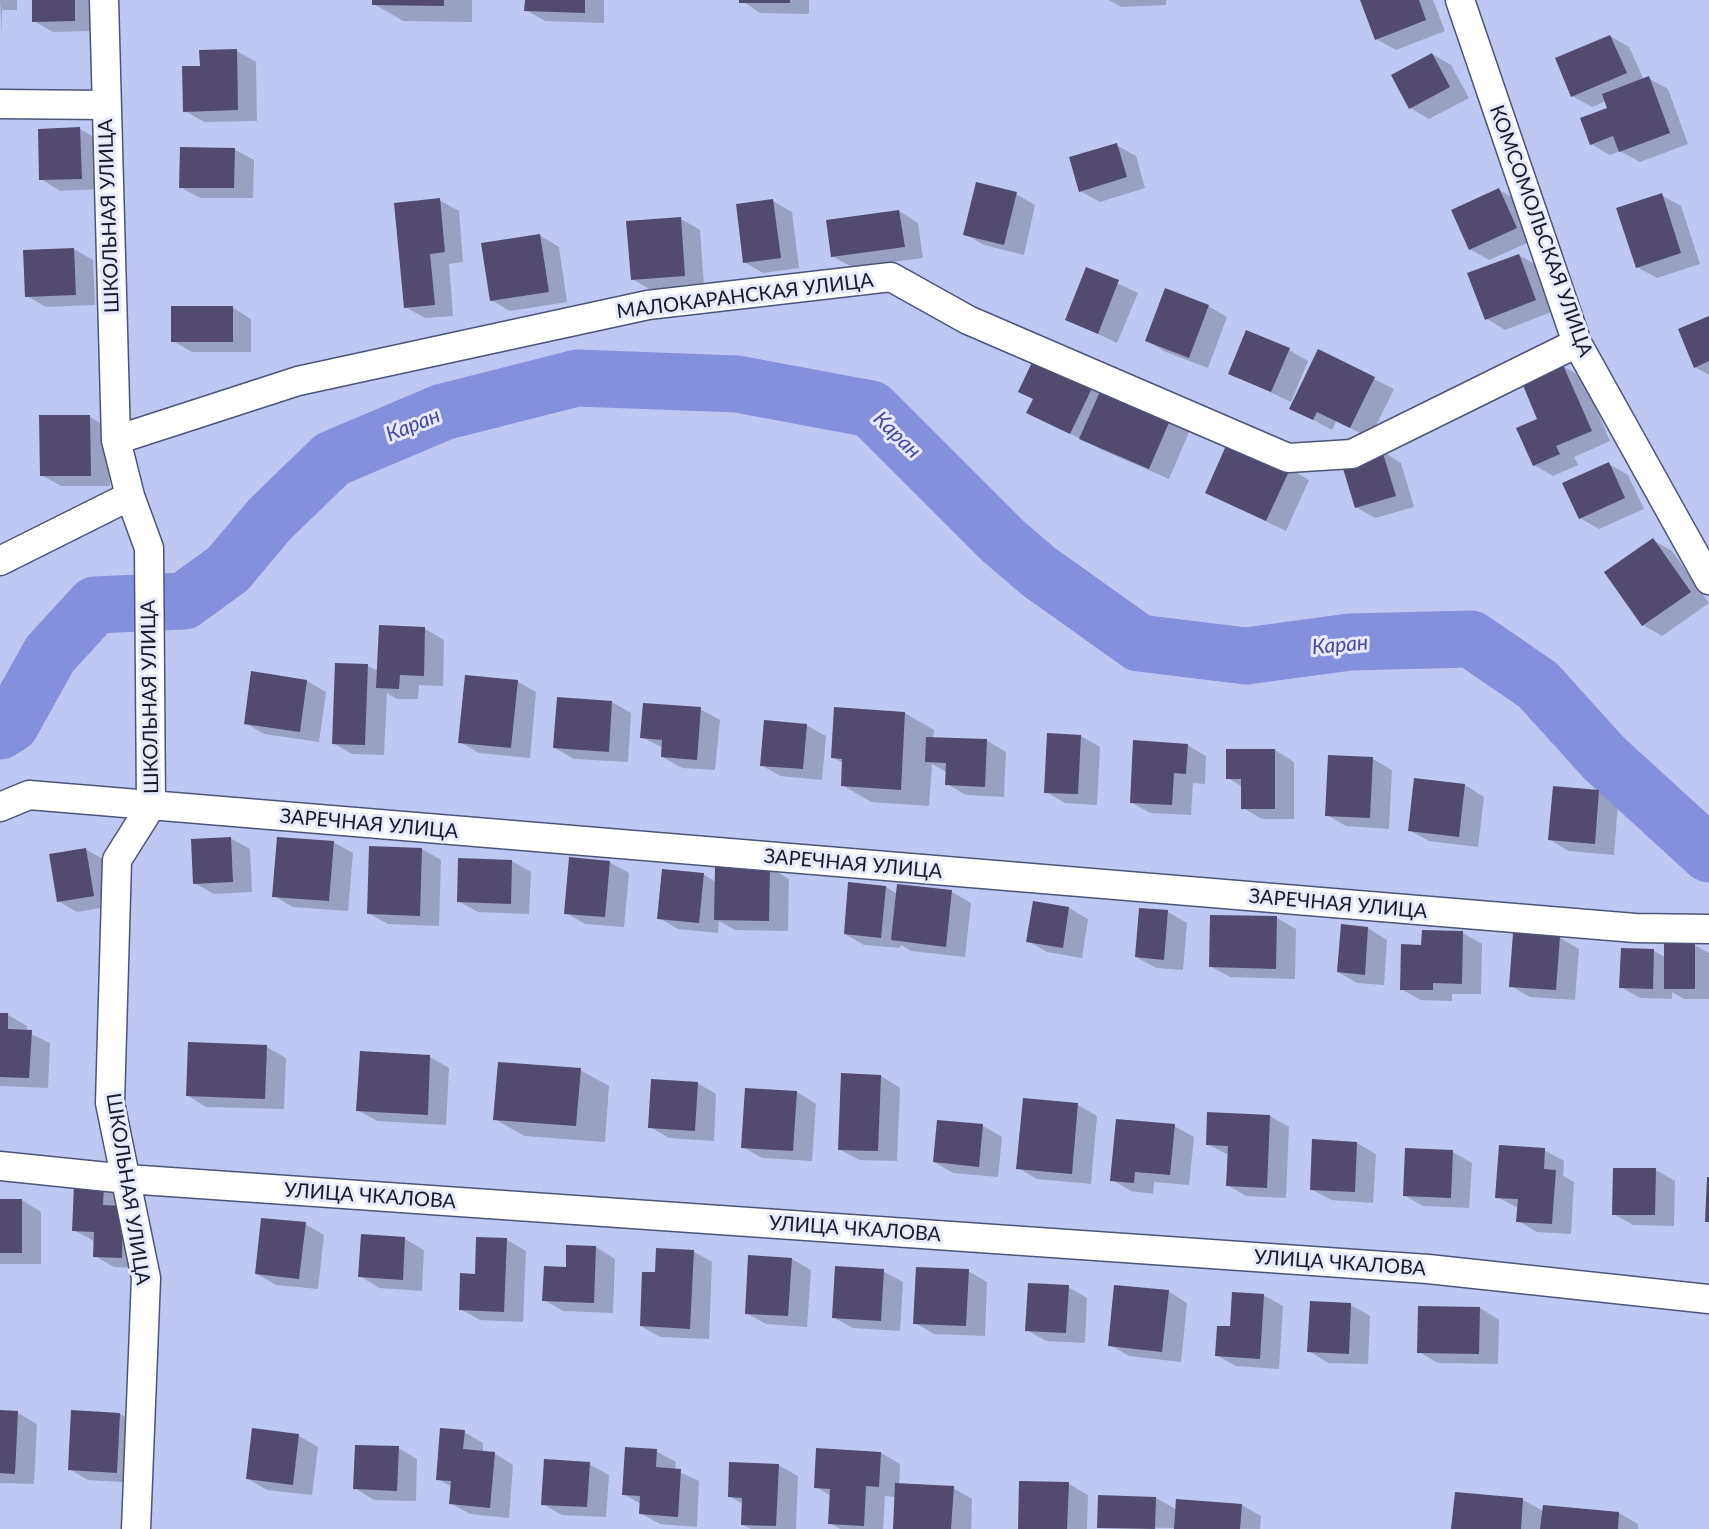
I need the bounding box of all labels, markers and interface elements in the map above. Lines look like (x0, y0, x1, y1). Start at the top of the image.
street label: КОМСОМОЛЬСКАЯ УЛИЦА (1484, 102, 1598, 360)
street label: ШКОЛЬНАЯ УЛИЦА (94, 119, 124, 313)
street label: МАЛОКАРАНСКАЯ УЛИЦА (615, 268, 875, 324)
water label: Каран (382, 403, 444, 447)
water label: Каран (868, 406, 926, 464)
street label: ШКОЛЬНАЯ УЛИЦА (136, 600, 164, 794)
water label: Каран (1311, 630, 1369, 660)
street label: ЗАРЕЧНАЯ УЛИЦА (279, 804, 459, 844)
street label: ЗАРЕЧНАЯ УЛИЦА (763, 844, 943, 884)
street label: ЗАРЕЧНАЯ УЛИЦА (1248, 884, 1428, 924)
street label: ШКОЛЬНАЯ УЛИЦА (101, 1091, 155, 1287)
street label: УЛИЦА ЧКАЛОВА (283, 1178, 457, 1214)
street label: УЛИЦА ЧКАЛОВА (768, 1211, 942, 1247)
street label: УЛИЦА ЧКАЛОВА (1253, 1245, 1427, 1281)

